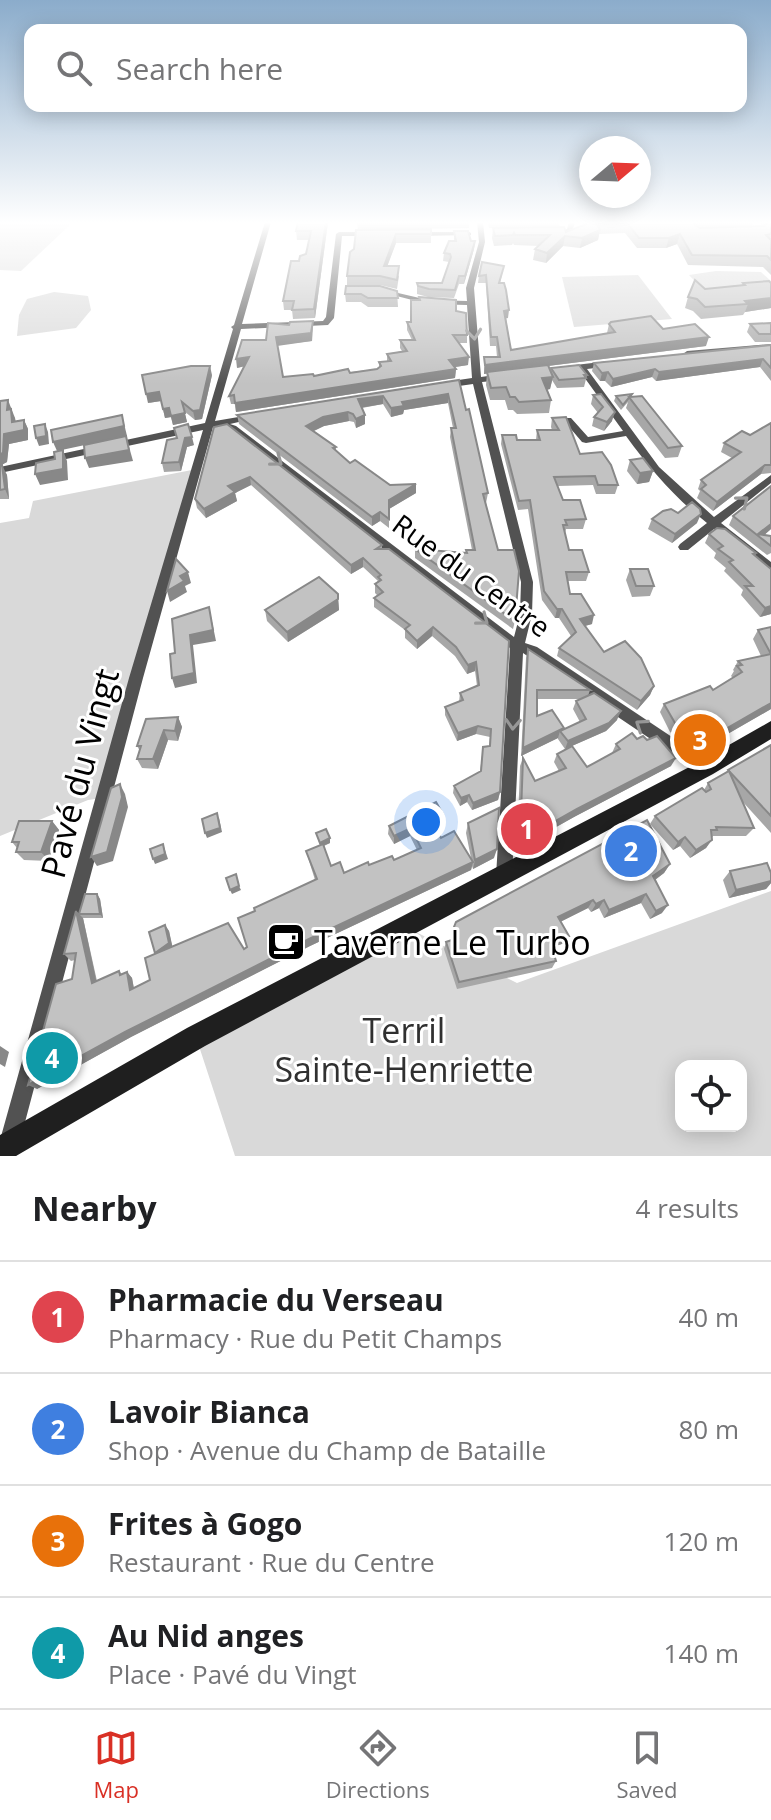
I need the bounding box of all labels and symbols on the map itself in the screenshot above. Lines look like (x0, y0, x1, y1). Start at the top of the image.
north arrow (579, 136, 651, 208)
one-way arrow (466, 328, 483, 341)
one-way arrow (268, 452, 283, 466)
one-way arrow (734, 496, 748, 511)
street label: Rue du Centre (385, 505, 559, 645)
one-way arrow (474, 610, 489, 624)
street label: Pavé du Vingt (29, 663, 129, 883)
pin: 3 (674, 710, 726, 770)
one-way arrow (504, 718, 521, 731)
one-way arrow (635, 719, 650, 734)
pin: 1 (501, 799, 553, 859)
your location (406, 802, 446, 842)
pin: 2 (605, 821, 657, 881)
place label: Taverne Le Turbo (314, 919, 591, 965)
cafe icon: Taverne Le Turbo (265, 921, 307, 963)
park label: Terril Sainte-Henriette (274, 1007, 534, 1092)
pin: 4 (26, 1028, 78, 1088)

